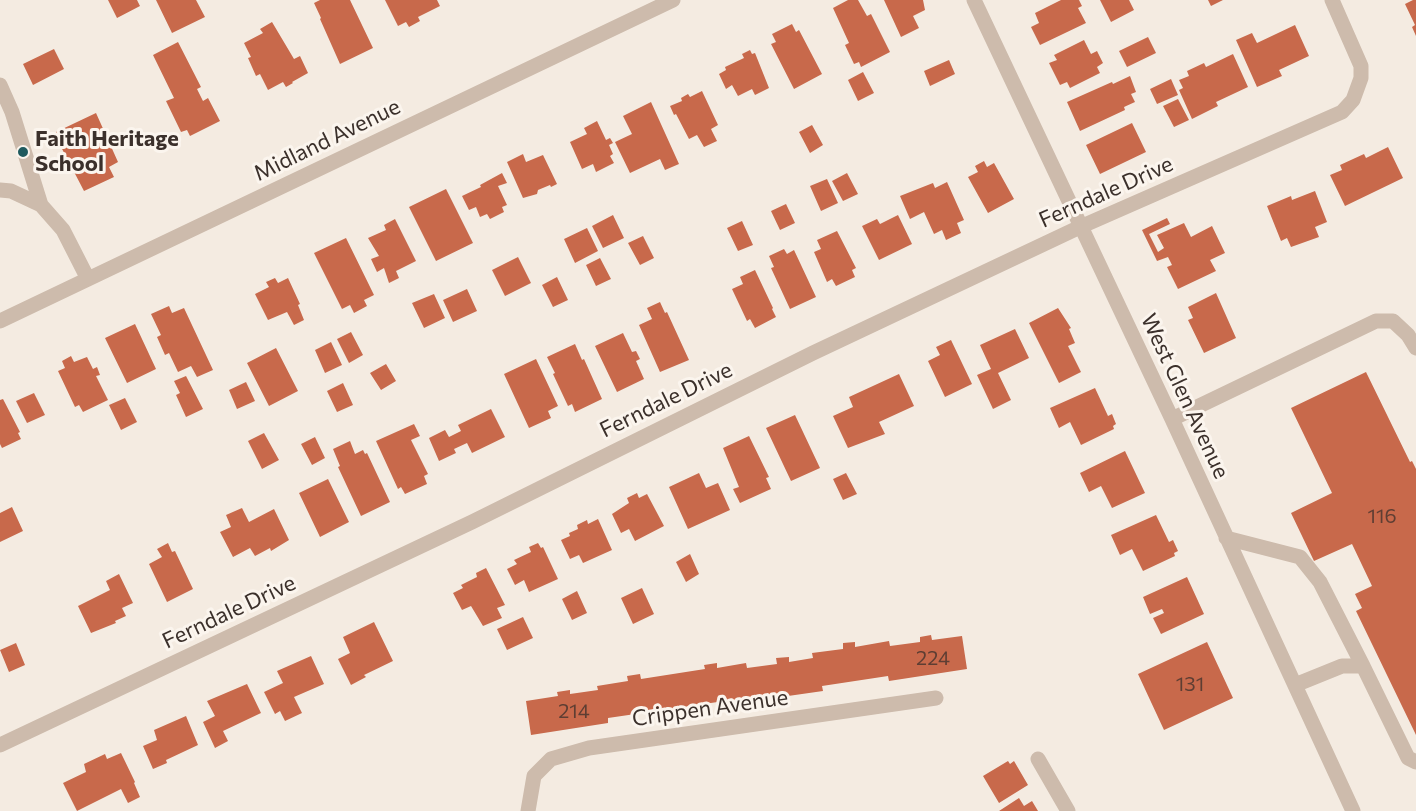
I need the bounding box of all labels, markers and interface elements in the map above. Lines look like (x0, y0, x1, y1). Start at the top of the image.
street label: Midland Avenue (250, 93, 404, 187)
place label: Faith Heritage School (35, 126, 179, 178)
marker: Faith Heritage School (16, 145, 30, 159)
street label: Ferndale Drive (1035, 151, 1177, 233)
street label: West Glen Avenue (1135, 309, 1235, 483)
street label: Ferndale Drive (596, 357, 736, 443)
house number: 116 (1367, 504, 1397, 528)
street label: Ferndale Drive (158, 570, 300, 654)
house number: 224 (916, 646, 950, 670)
house number: 131 (1176, 672, 1204, 696)
street label: Crippen Avenue (630, 684, 790, 732)
house number: 214 (558, 699, 590, 723)

